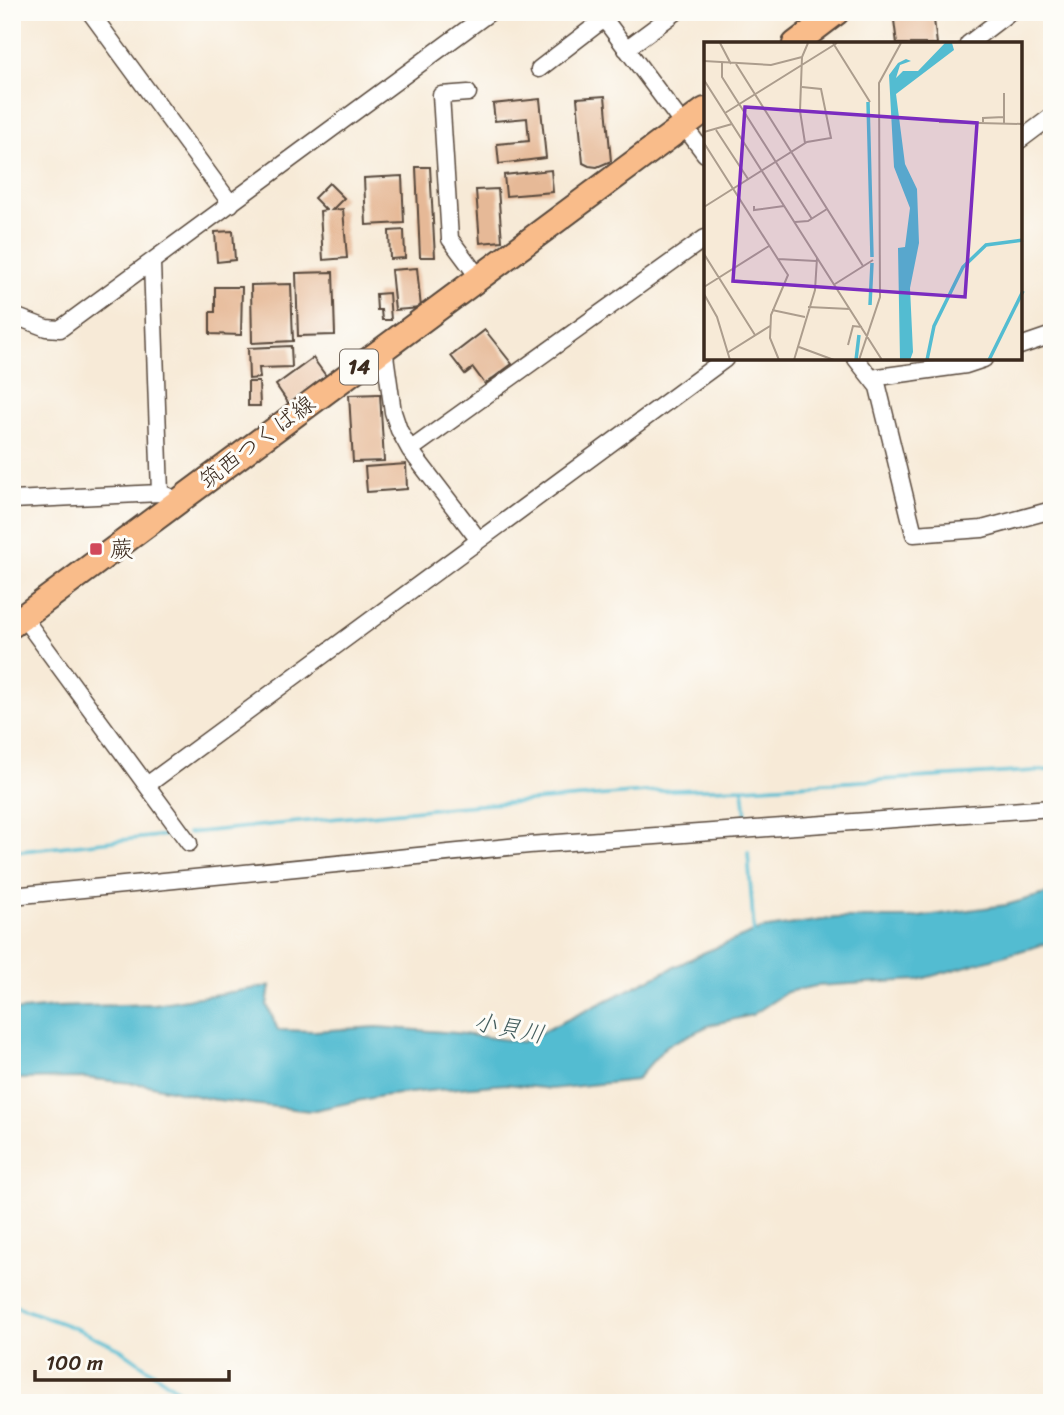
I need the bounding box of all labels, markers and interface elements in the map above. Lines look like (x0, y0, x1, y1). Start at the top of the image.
inset map (704, 42, 1022, 360)
road number: 14 (340, 350, 378, 384)
street label: 筑西つくば線 (190, 384, 324, 500)
place label: 蕨 (110, 529, 133, 570)
marker: 蕨 (88, 541, 104, 557)
water label: 小貝川 (470, 1001, 548, 1055)
scale bar (35, 1338, 229, 1382)
text: 100 m (46, 1344, 103, 1382)

